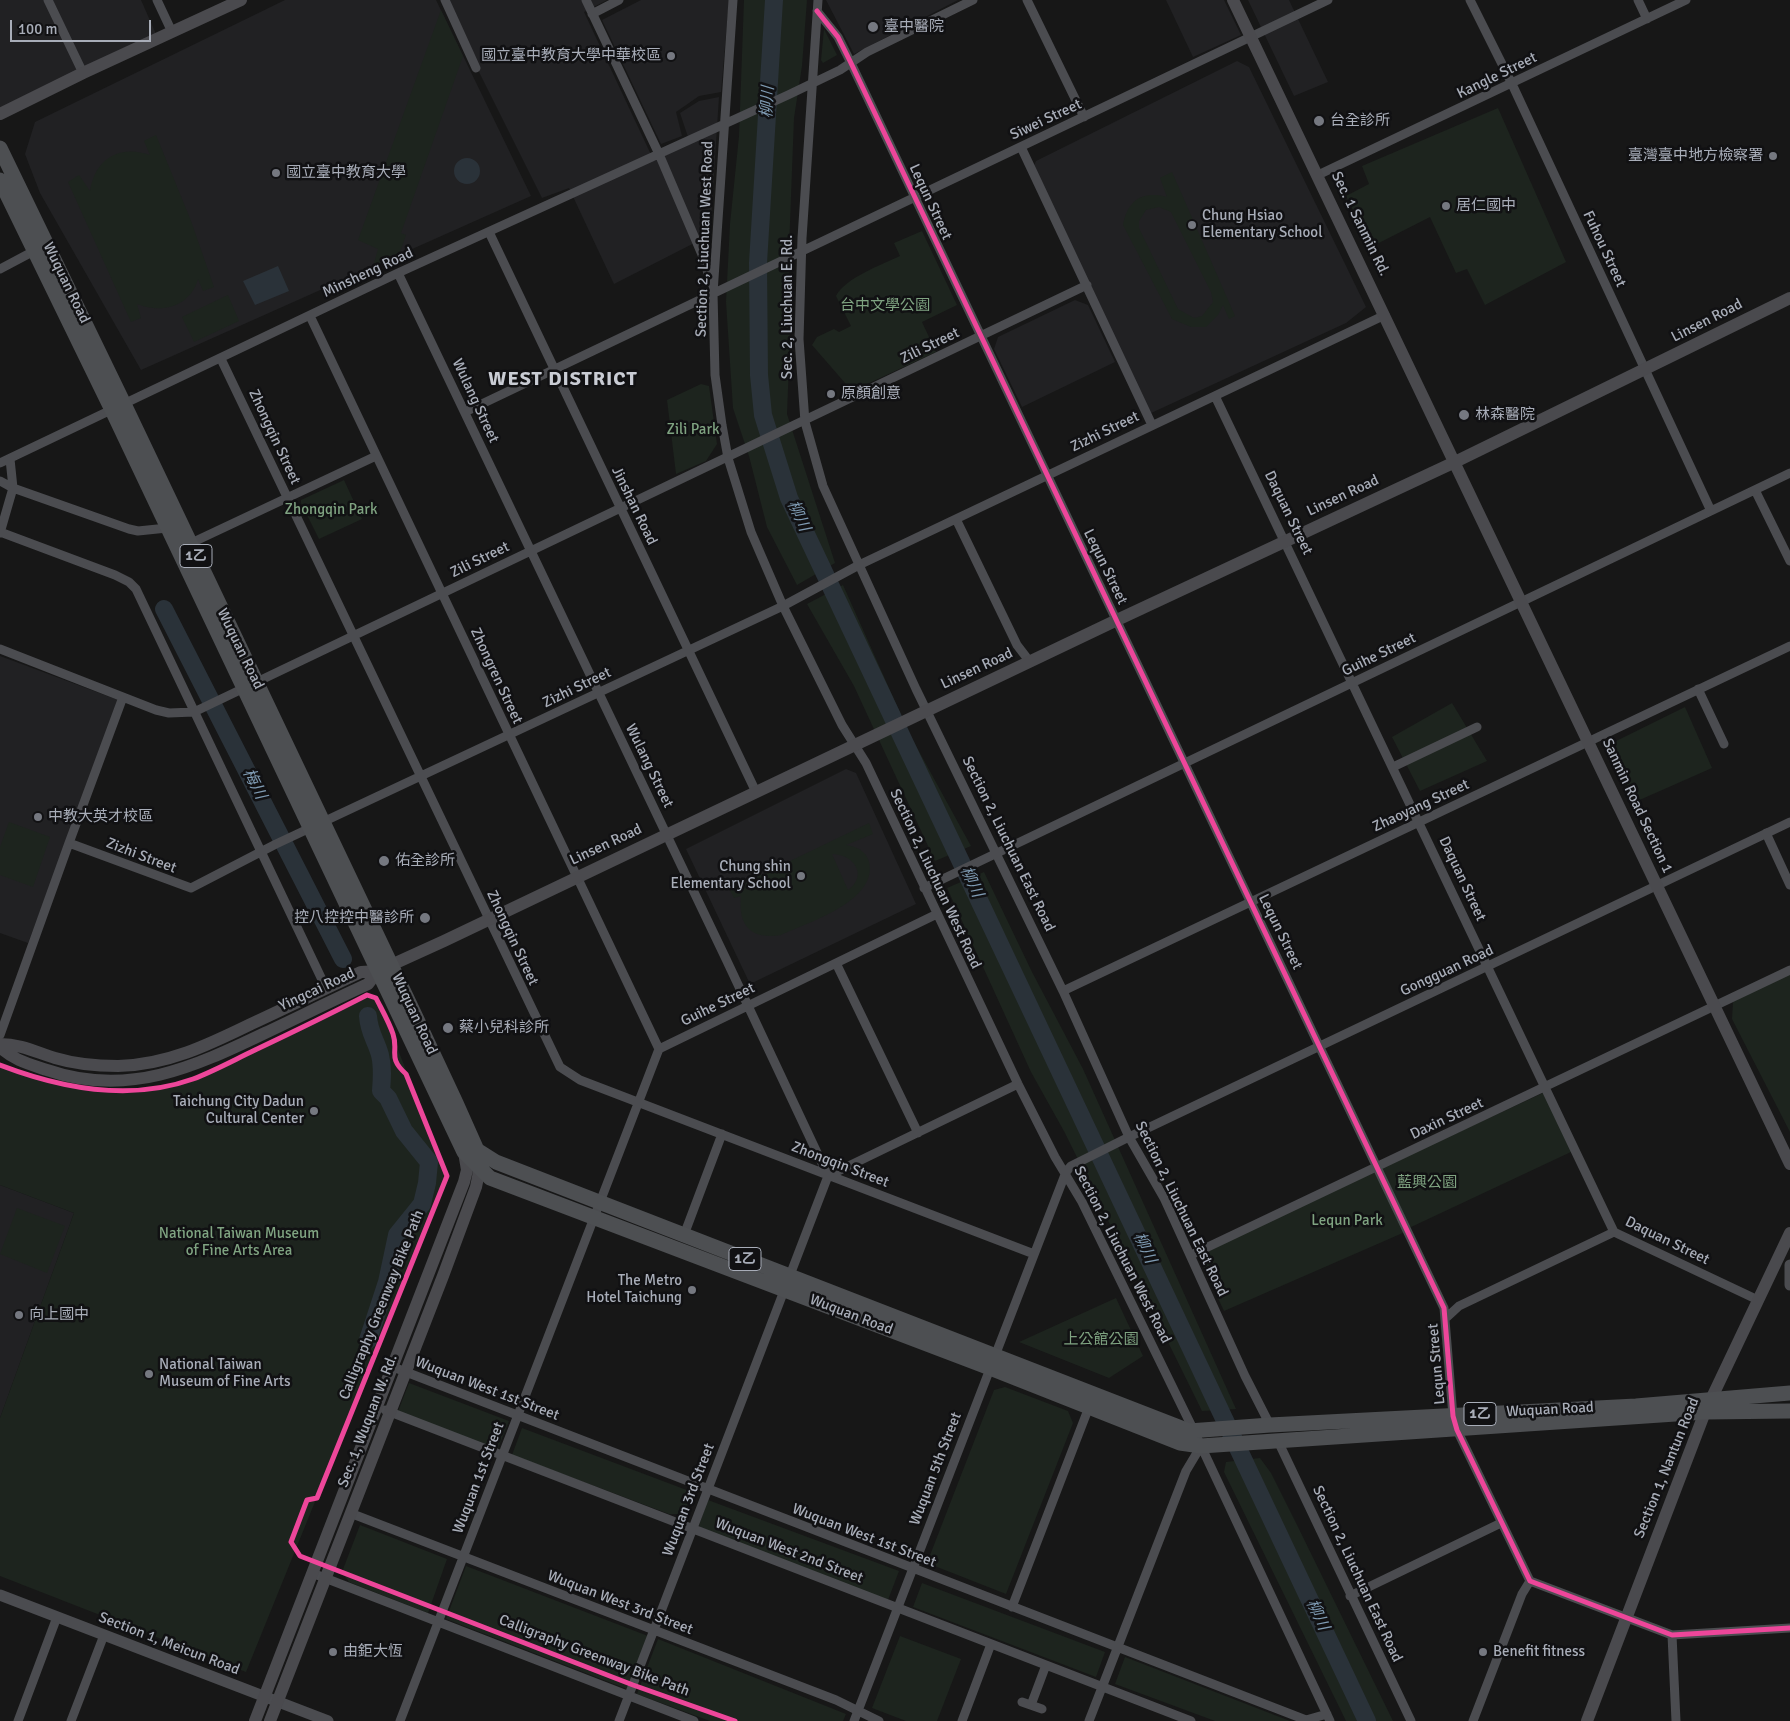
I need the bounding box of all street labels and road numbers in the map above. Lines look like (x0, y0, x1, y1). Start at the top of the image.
street label: Kangle Street (1454, 49, 1540, 103)
street label: Siwei Street (1007, 96, 1085, 144)
street label: Section 2, Liuchuan West Road (693, 141, 717, 337)
street label: Lequn Street (905, 161, 955, 243)
street label: Sec. 1 Sanmin Rd. (1327, 169, 1393, 279)
street label: Fuhou Street (1578, 208, 1630, 290)
street label: Sec. 2, Liuchuan E. Rd. (779, 235, 797, 379)
street label: Wuquan Road (39, 240, 93, 326)
street label: Minsheng Road (320, 244, 416, 302)
street label: Linsen Road (1668, 295, 1746, 347)
street label: Zili Street (898, 324, 962, 368)
street label: Wulang Street (448, 356, 502, 446)
street label: Zhongqin Street (244, 386, 304, 488)
street label: Zizhi Street (1068, 408, 1142, 456)
street label: Jinshan Road (607, 464, 661, 548)
street label: Daquan Street (1260, 468, 1316, 558)
street label: Linsen Road (1304, 471, 1382, 521)
street label: Lequn Street (1079, 526, 1131, 608)
street label: Zili Street (448, 538, 512, 582)
road number: 1乙 (180, 544, 212, 568)
street label: Wuquan Road (213, 606, 267, 692)
street label: Zhongren Street (466, 625, 526, 727)
street label: Guihe Street (1339, 629, 1419, 681)
street label: Linsen Road (938, 644, 1016, 694)
street label: Zizhi Street (540, 664, 614, 712)
street label: Wulang Street (621, 721, 677, 811)
street label: Sanmin Road Section 1 (1598, 736, 1676, 876)
street label: Section 2, Liuchuan East Road (958, 754, 1058, 934)
street label: Zhaoyang Street (1370, 776, 1472, 836)
street label: Section 2, Liuchuan West Road (885, 786, 985, 972)
street label: Linsen Road (567, 820, 645, 870)
street label: Zizhi Street (103, 834, 179, 878)
street label: Daquan Street (1435, 834, 1489, 924)
street label: Zhongqin Street (482, 887, 542, 989)
street label: Lequn Street (1254, 891, 1306, 973)
street label: Gongguan Road (1397, 942, 1497, 1000)
street label: Yingcai Road (276, 965, 358, 1015)
street label: Wuquan Road (387, 970, 441, 1058)
street label: Guihe Street (678, 979, 758, 1031)
street label: Daxin Street (1407, 1094, 1487, 1144)
street label: Section 2, Liuchuan East Road (1131, 1119, 1231, 1299)
street label: Zhongqin Street (789, 1138, 891, 1192)
street label: Section 2, Liuchuan West Road (1069, 1163, 1175, 1347)
street label: Calligraphy Greenway Bike Path (336, 1208, 428, 1402)
street label: Daquan Street (1622, 1213, 1712, 1269)
road number: 1乙 (729, 1248, 761, 1270)
street label: Wuquan Road (807, 1291, 895, 1339)
street label: Lequn Street (1424, 1323, 1450, 1405)
street label: Sec. 1, Wuquan W. Rd. (334, 1352, 402, 1490)
street label: Wuquan West 1st Street (412, 1353, 562, 1425)
street label: Section 1, Nantun Road (1631, 1395, 1703, 1541)
street label: Wuquan Road (1506, 1399, 1594, 1421)
road number: 1乙 (1464, 1402, 1496, 1426)
street label: Wuquan 5th Street (906, 1410, 966, 1528)
street label: Wuquan 1st Street (449, 1420, 509, 1536)
street label: Wuquan 3rd Street (659, 1441, 719, 1559)
street label: Section 2, Liuchuan East Road (1308, 1483, 1406, 1665)
street label: Wuquan West 1st Street (789, 1500, 939, 1572)
street label: Wuquan West 2nd Street (712, 1514, 866, 1588)
street label: Wuquan West 3rd Street (545, 1567, 695, 1639)
street label: Section 1, Meicun Road (96, 1609, 242, 1679)
street label: Calligraphy Greenway Bike Path (496, 1611, 692, 1701)

